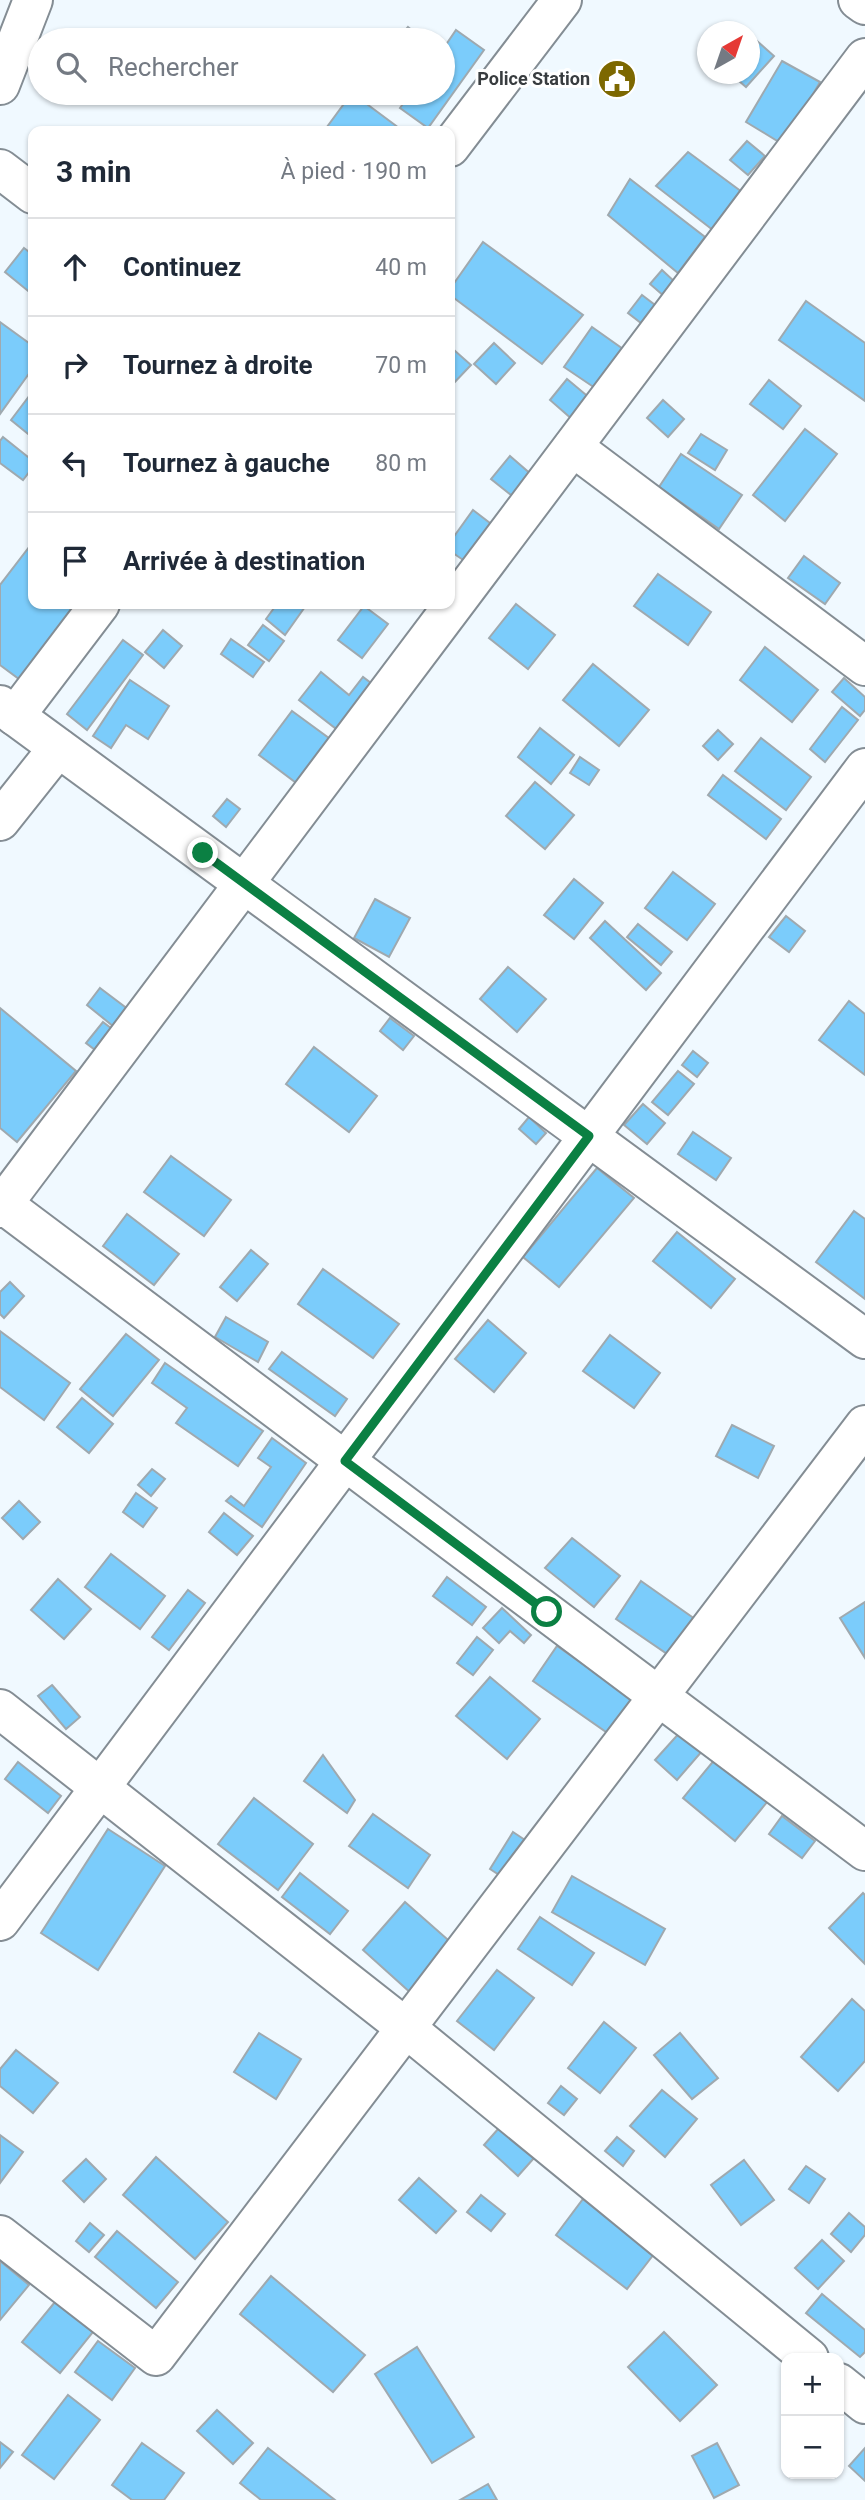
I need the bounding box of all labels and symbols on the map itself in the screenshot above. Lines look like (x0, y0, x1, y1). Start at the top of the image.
north arrow (697, 21, 760, 84)
public building icon: Police Station (596, 58, 638, 100)
place label: Police Station (477, 68, 590, 89)
route end (187, 837, 218, 868)
route start (531, 1596, 562, 1627)

